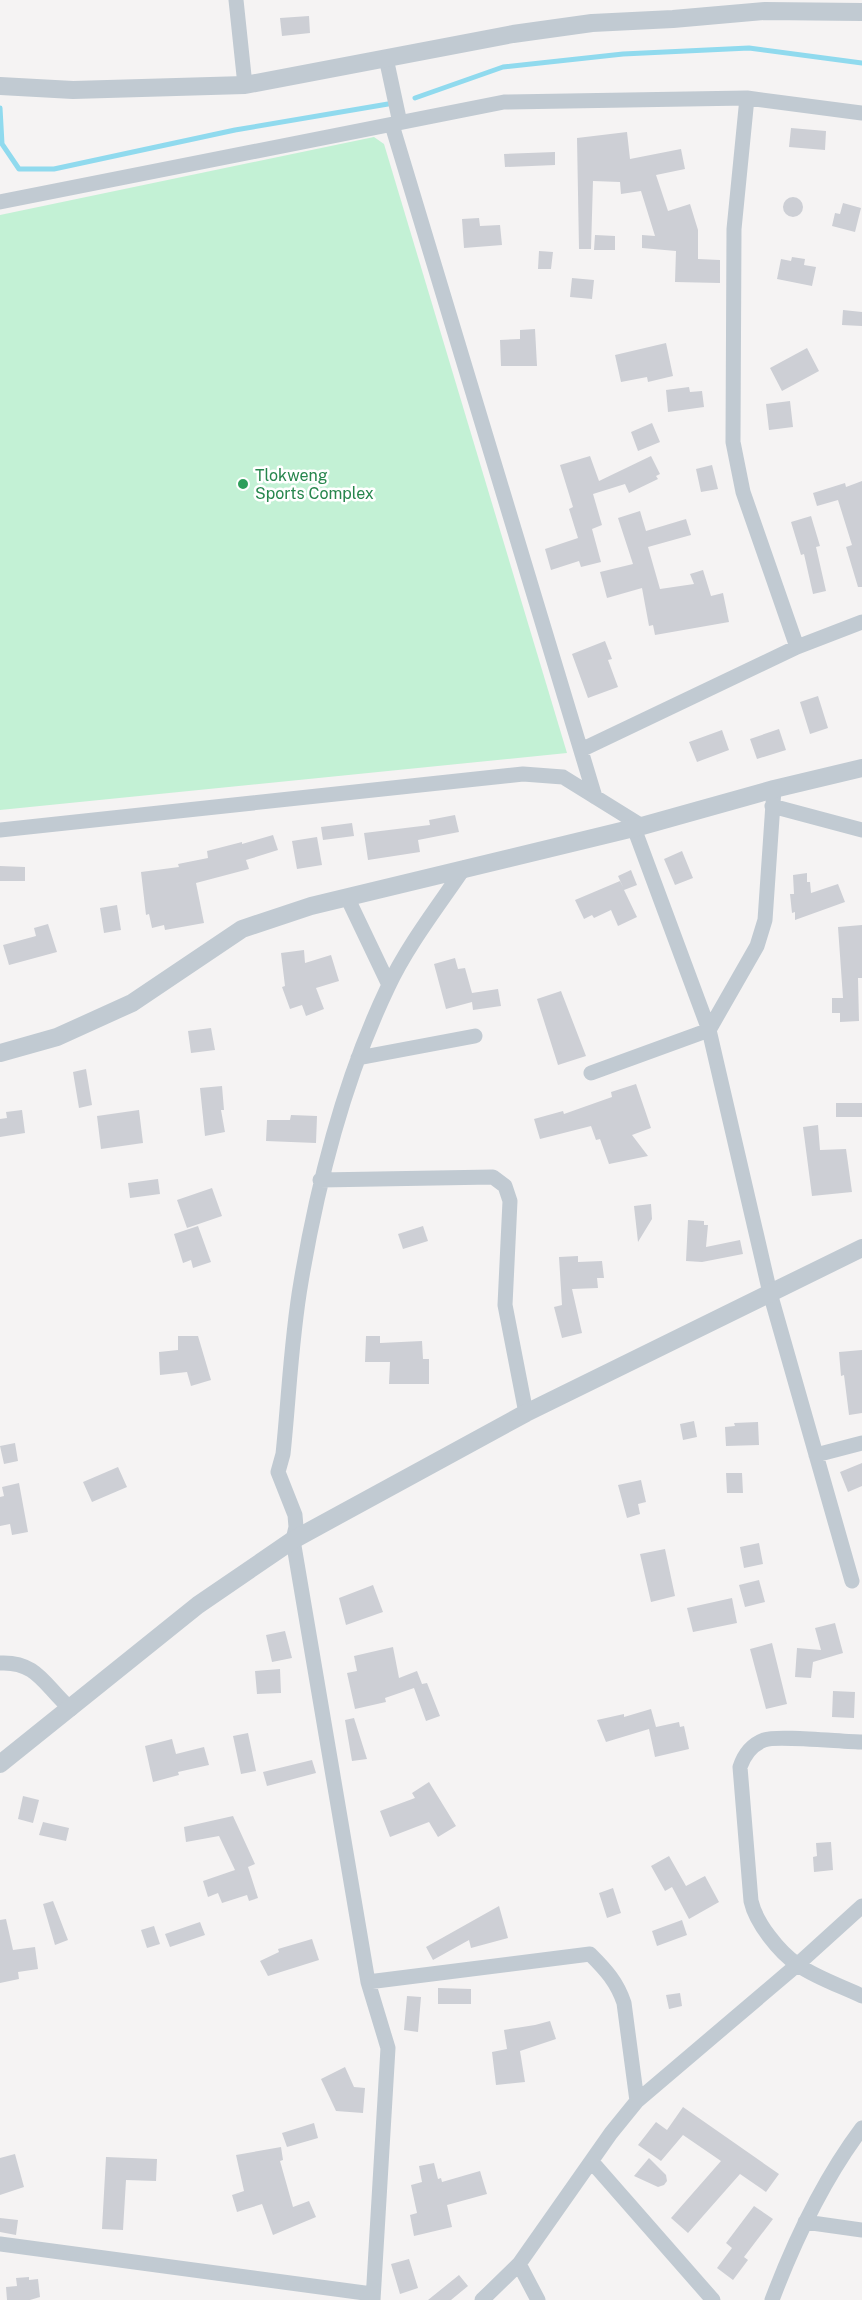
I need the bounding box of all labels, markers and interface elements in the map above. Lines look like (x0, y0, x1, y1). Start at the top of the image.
place label: Tlokweng Sports Complex (255, 466, 374, 503)
marker: Tlokweng Sports Complex (236, 477, 250, 491)

